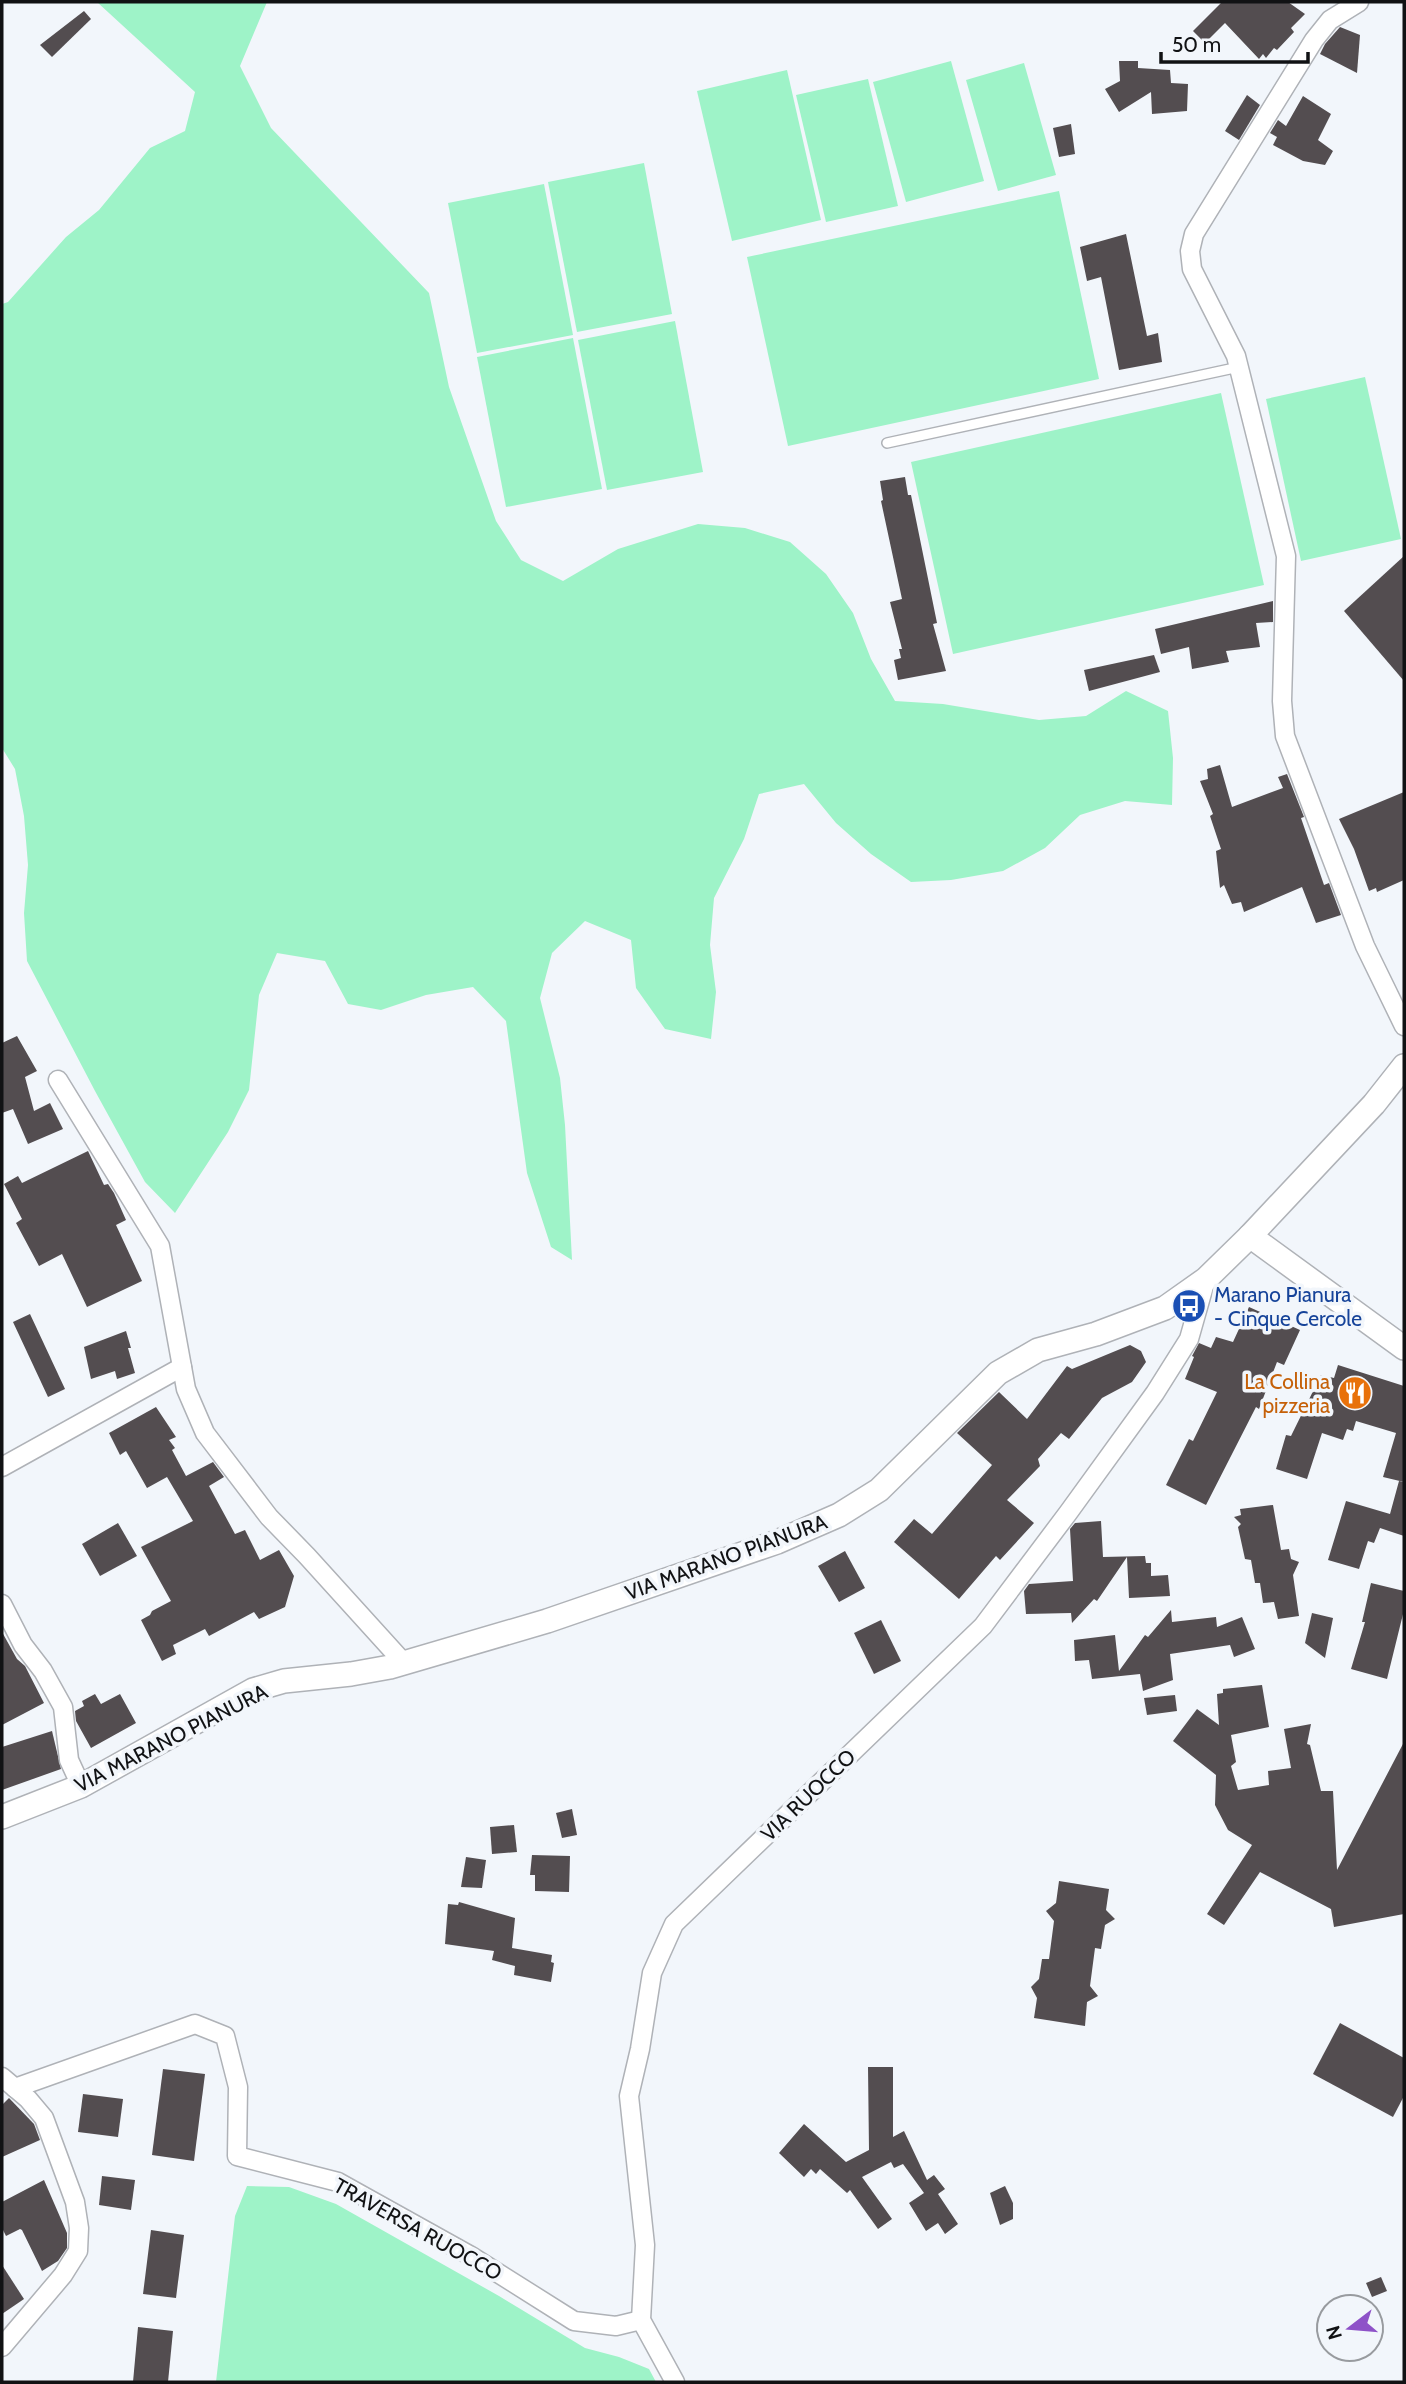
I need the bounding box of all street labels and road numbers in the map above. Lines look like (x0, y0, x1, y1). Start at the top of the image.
street label: VIA MARANO PIANURA (622, 1509, 830, 1605)
street label: VIA MARANO PIANURA (70, 1678, 272, 1797)
street label: VIA RUOCCO (756, 1744, 860, 1846)
street label: TRAVERSA RUOCCO (330, 2172, 506, 2286)

